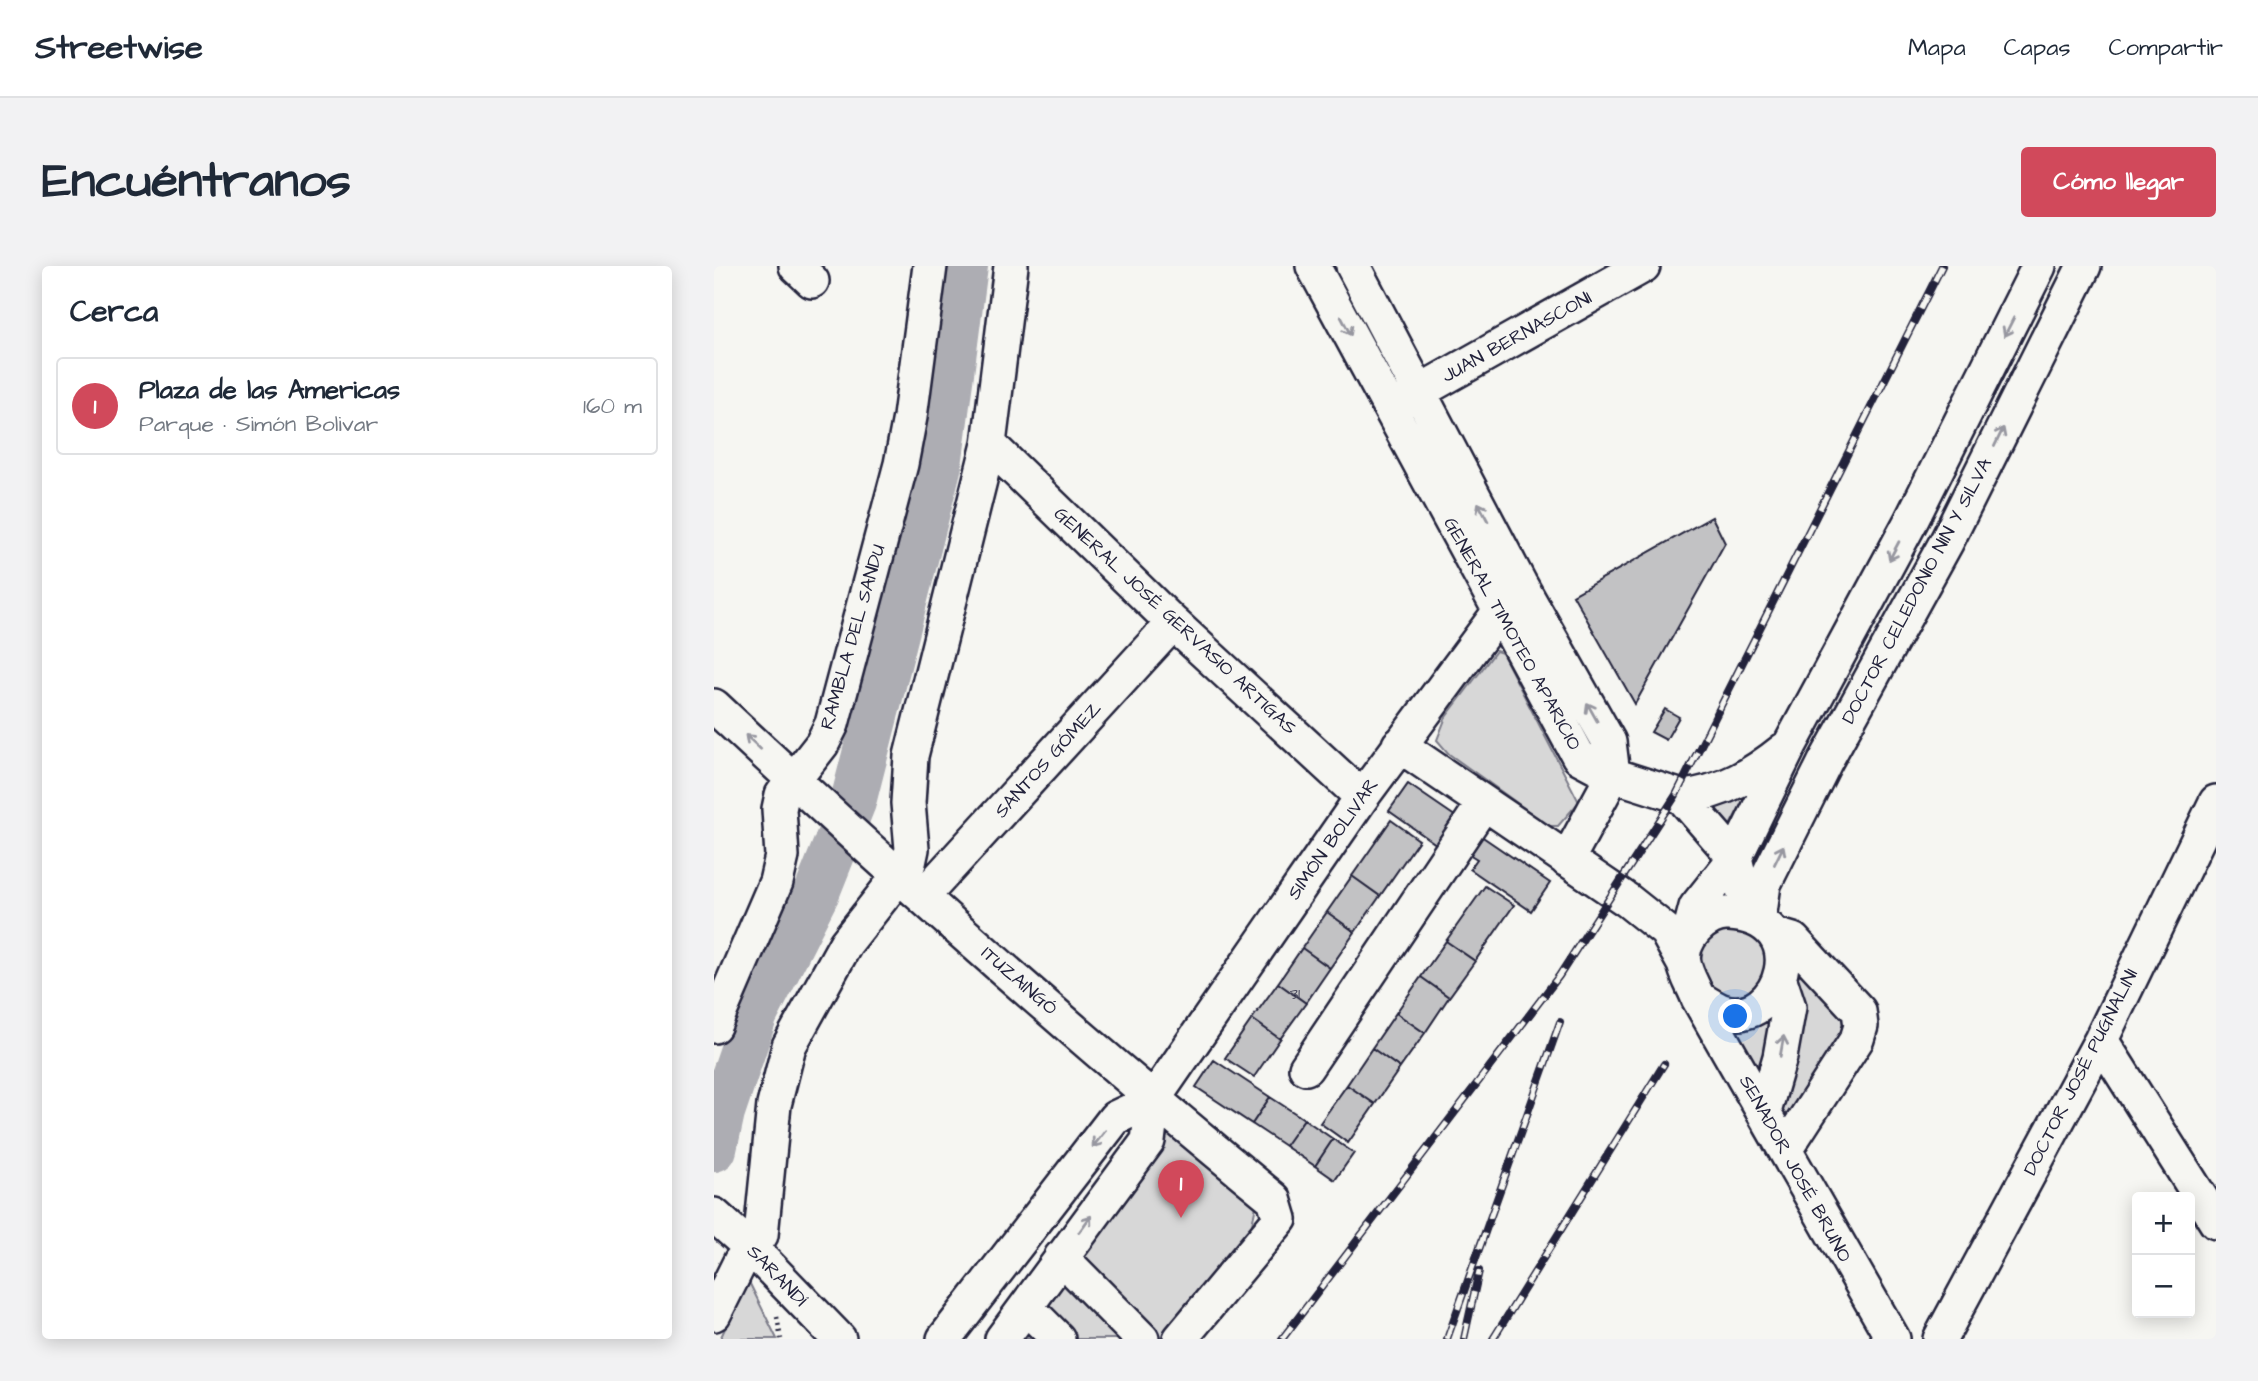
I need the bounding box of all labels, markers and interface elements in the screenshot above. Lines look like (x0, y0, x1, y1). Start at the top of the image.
text: Streetwise (35, 25, 203, 71)
text: Mapa (1908, 31, 1966, 65)
text: Capas (2004, 31, 2070, 65)
text: Compartir (2108, 31, 2223, 65)
button: Cómo llegar (2021, 147, 2216, 217)
text: Encuéntranos (42, 148, 351, 216)
street label: JUAN BERNASCONI (1437, 284, 1597, 390)
text: Cerca (70, 291, 158, 333)
one-way arrow (1340, 315, 1353, 336)
one-way arrow (2001, 316, 2015, 337)
text: Plaza de las Americas (139, 372, 400, 408)
text: 1 (94, 390, 96, 422)
text: 160 m (583, 390, 642, 422)
text: Parque · Simón Bolivar (139, 408, 378, 440)
one-way arrow (1992, 427, 2006, 448)
street label: DOCTOR CELEDONIO NIN Y SILVA (1835, 453, 1999, 729)
street label: GENERAL JOSÉ GERVASIO ARTIGAS (1048, 501, 1302, 741)
one-way arrow (1476, 502, 1489, 523)
street label: GENERAL TIMOTEO APARICIO (1437, 513, 1588, 756)
street label: RAMBLA DEL SANDU (814, 541, 892, 733)
one-way arrow (1887, 541, 1901, 561)
street label: SANTOS GÓMEZ (988, 696, 1108, 824)
one-way arrow (1585, 702, 1598, 723)
one-way arrow (745, 734, 762, 751)
street label: SIMÓN BOLIVAR (1281, 773, 1385, 905)
one-way arrow (1772, 845, 1786, 866)
street label: ITUZAINGÓ (975, 940, 1063, 1022)
street label: DOCTOR JOSÉ PUGNALINI (2017, 964, 2145, 1180)
house number: 31 (1290, 983, 1300, 1005)
your location (1718, 999, 1752, 1033)
one-way arrow (1776, 1035, 1789, 1058)
street label: SENADOR JOSÉ BRUNO (1732, 1071, 1858, 1268)
one-way arrow (1091, 1129, 1106, 1147)
pin: 1 (1158, 1160, 1204, 1218)
map controls (2132, 1192, 2195, 1318)
button: + (2132, 1192, 2195, 1255)
one-way arrow (1078, 1215, 1092, 1234)
street label: SARANDÍ (740, 1239, 814, 1313)
button: − (2132, 1255, 2195, 1318)

